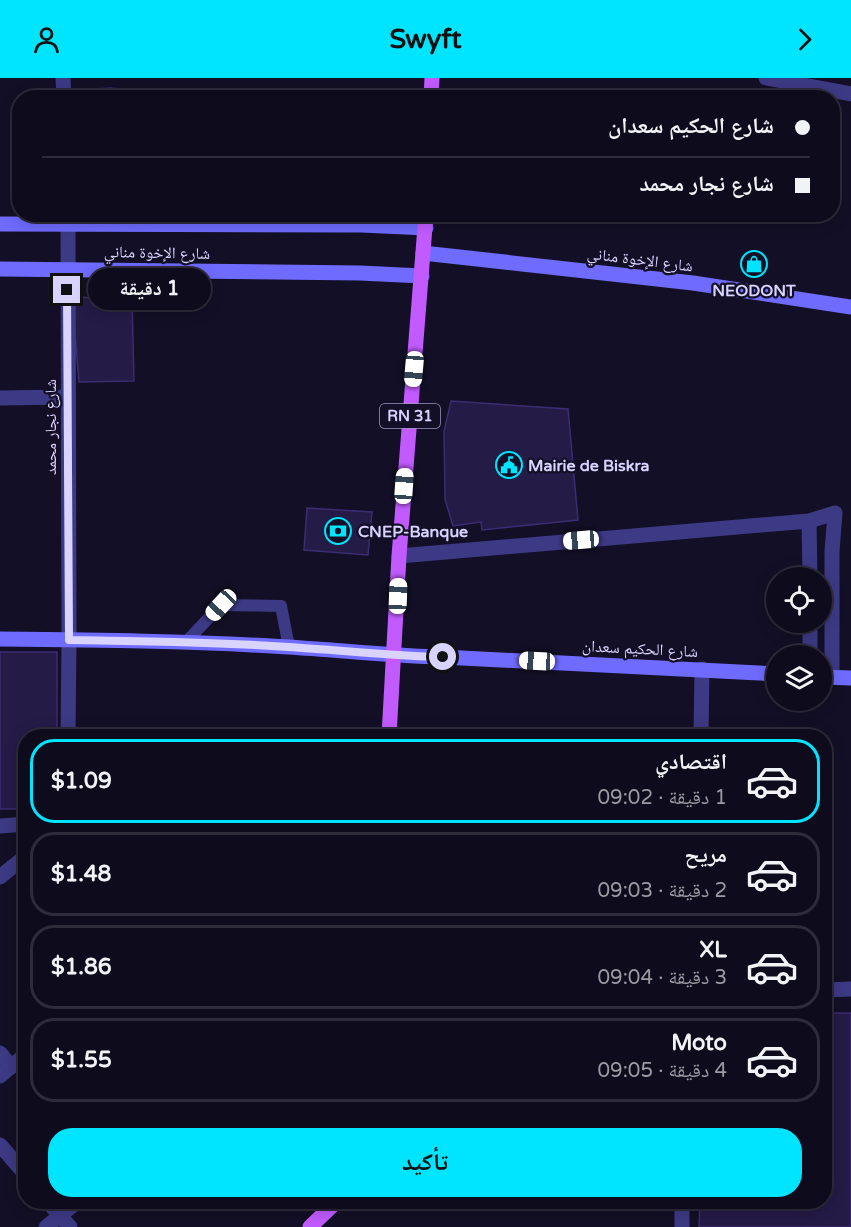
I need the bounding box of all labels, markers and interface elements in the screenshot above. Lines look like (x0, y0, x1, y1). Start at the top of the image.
icon: person (30, 23, 63, 56)
text: Swyft (390, 23, 462, 56)
icon: forward (788, 23, 821, 56)
text: شارع الحكيم سعدان (608, 113, 774, 139)
text: شارع نجار محمد (639, 171, 774, 197)
street label: شارع الإخوة مناني (104, 242, 210, 266)
street label: شارع الإخوة مناني (586, 244, 694, 278)
shop icon: NEODONT (739, 249, 769, 279)
callout: 1 دقيقة (88, 269, 211, 311)
route end (53, 276, 80, 303)
text: 1 دقيقة (120, 277, 179, 301)
place label: NEODONT (712, 281, 796, 301)
car (403, 350, 425, 388)
street label: شارع نجار محمد (41, 379, 61, 475)
road number: RN 31 (380, 404, 440, 428)
public building icon: Mairie de Biskra (494, 450, 524, 480)
place label: Mairie de Biskra (528, 456, 650, 476)
car (394, 467, 414, 505)
bank icon: CNEP-Banque (323, 516, 353, 546)
place label: CNEP-Banque (358, 522, 468, 542)
car (562, 529, 600, 551)
map controls (766, 567, 832, 711)
button: locate (766, 567, 832, 633)
car (388, 578, 408, 614)
car (202, 586, 240, 624)
street label: شارع الحكيم سعدان (581, 636, 698, 662)
route start (429, 643, 456, 670)
button: layers (766, 645, 832, 711)
car (519, 651, 555, 671)
text: اقتصادي (655, 749, 727, 775)
icon: car (745, 754, 799, 808)
text: $1.09 (51, 768, 112, 794)
text: 1 دقيقة · 09:02 (598, 786, 727, 810)
text: مريح (684, 842, 727, 868)
icon: car (745, 847, 799, 901)
text: $1.48 (51, 861, 111, 887)
text: 2 دقيقة · 09:03 (598, 879, 727, 903)
text: XL (700, 937, 727, 963)
icon: car (745, 940, 799, 994)
text: $1.86 (51, 954, 112, 980)
text: 3 دقيقة · 09:04 (598, 966, 727, 990)
text: Moto (671, 1030, 727, 1056)
icon: car (745, 1033, 799, 1087)
text: $1.55 (51, 1047, 112, 1073)
text: 4 دقيقة · 09:05 (598, 1059, 727, 1083)
button: تأكيد (48, 1128, 802, 1197)

